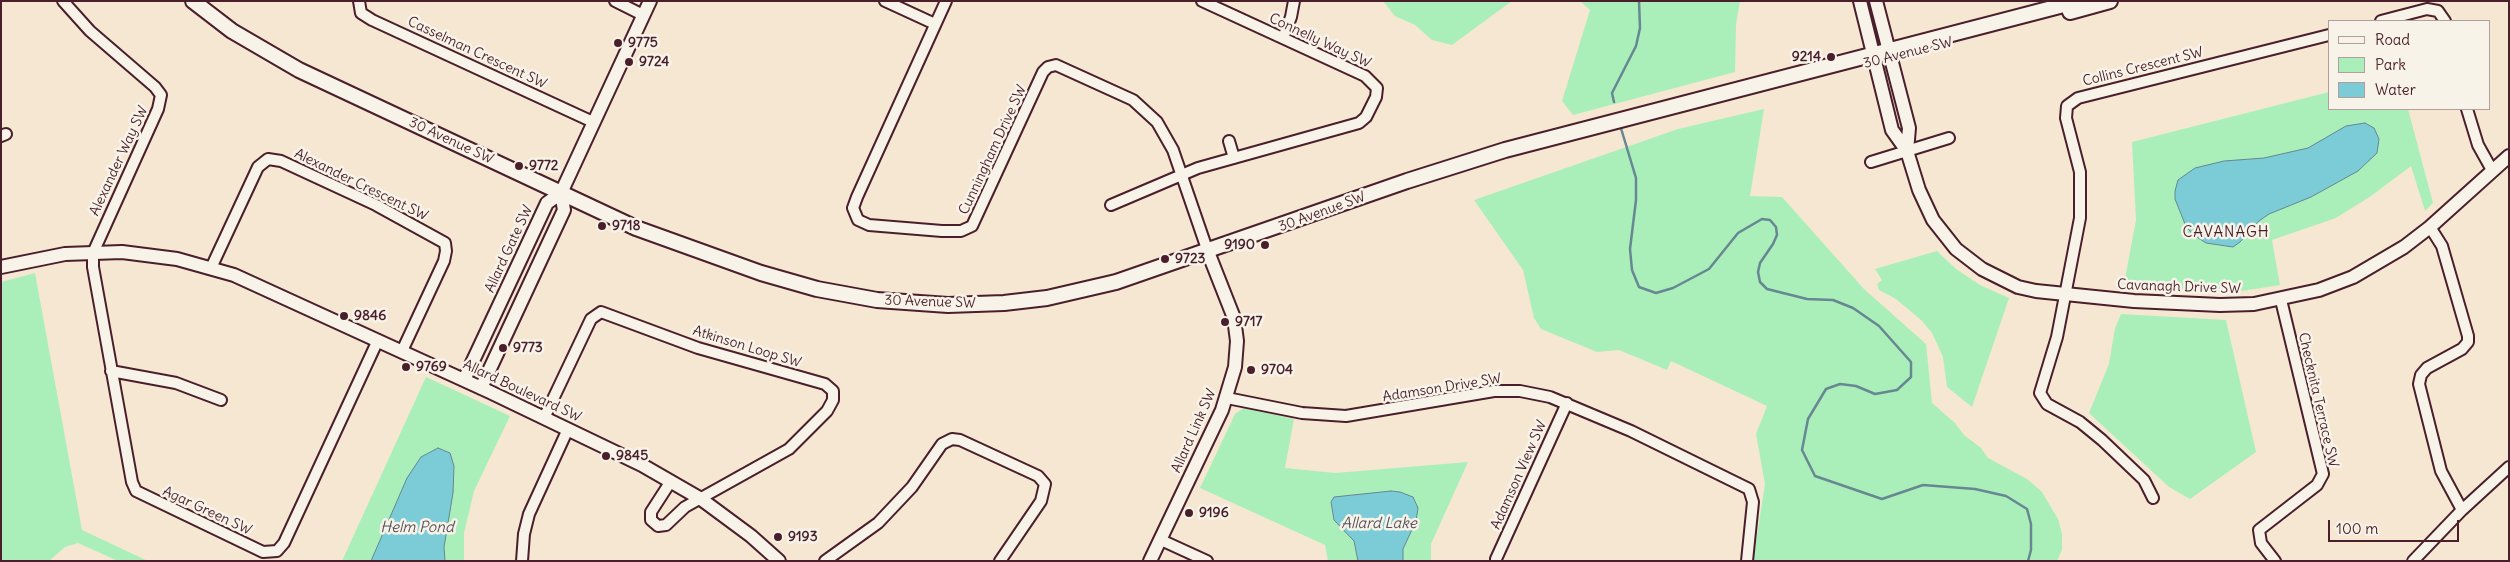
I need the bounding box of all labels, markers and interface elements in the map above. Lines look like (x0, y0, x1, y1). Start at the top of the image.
street label: Connelly Way SW (1266, 10, 1374, 72)
street label: Casselman Crescent SW (405, 13, 549, 93)
legend (2328, 20, 2490, 110)
text: Road (2375, 30, 2410, 49)
street label: 30 Avenue SW (1862, 34, 1954, 72)
place label: 9775 (628, 35, 658, 51)
marker: 9775 (612, 37, 624, 49)
street label: Collins Crescent SW (2081, 44, 2205, 90)
place label: 9214 (1792, 49, 1821, 65)
marker: 9214 (1825, 51, 1837, 63)
place label: 9724 (639, 54, 669, 70)
text: Park (2375, 55, 2406, 74)
marker: 9724 (623, 56, 635, 68)
text: Water (2375, 80, 2416, 99)
street label: Cunningham Drive SW (956, 83, 1030, 217)
street label: Alexander Way SW (86, 103, 152, 219)
street label: 30 Avenue SW (406, 114, 496, 168)
street label: Alexander Crescent SW (291, 145, 431, 225)
place label: 9772 (529, 158, 558, 174)
marker: 9772 (513, 160, 525, 172)
street label: 30 Avenue SW (1276, 188, 1368, 236)
street label: Allard Gate SW (481, 203, 537, 295)
place label: 9718 (612, 218, 641, 234)
marker: 9718 (596, 220, 608, 232)
district label: CAVANAGH (2181, 224, 2271, 242)
place label: 9190 (1224, 237, 1255, 253)
marker: 9190 (1259, 239, 1271, 251)
place label: 9723 (1175, 251, 1206, 267)
marker: 9723 (1159, 253, 1171, 265)
street label: Cavanagh Drive SW (2117, 276, 2241, 298)
street label: 30 Avenue SW (884, 292, 976, 312)
place label: 9846 (354, 308, 386, 324)
marker: 9846 (338, 310, 350, 322)
place label: 9717 (1235, 314, 1262, 330)
marker: 9717 (1219, 316, 1231, 328)
street label: Atkinson Loop SW (691, 323, 803, 371)
street label: Checknita Terrace SW (2294, 331, 2342, 469)
place label: 9773 (513, 340, 543, 356)
marker: 9773 (497, 342, 509, 354)
street label: Allard Boulevard SW (460, 356, 584, 426)
place label: 9769 (416, 359, 447, 375)
marker: 9769 (400, 361, 412, 373)
place label: 9704 (1261, 362, 1293, 378)
marker: 9704 (1245, 364, 1257, 376)
street label: Adamson Drive SW (1381, 370, 1503, 406)
street label: Allard Link SW (1168, 386, 1220, 476)
street label: Adamson View SW (1487, 418, 1551, 532)
place label: 9845 (616, 448, 648, 464)
marker: 9845 (600, 450, 612, 462)
street label: Agar Green SW (160, 483, 254, 539)
place label: 9196 (1199, 505, 1229, 521)
marker: 9196 (1183, 507, 1195, 519)
scale bar (2330, 510, 2461, 542)
water label: Allard Lake (1341, 515, 1417, 533)
water label: Helm Pond (380, 519, 454, 537)
text: 100 m (2336, 519, 2378, 538)
place label: 9193 (788, 529, 818, 545)
marker: 9193 (772, 531, 784, 543)

